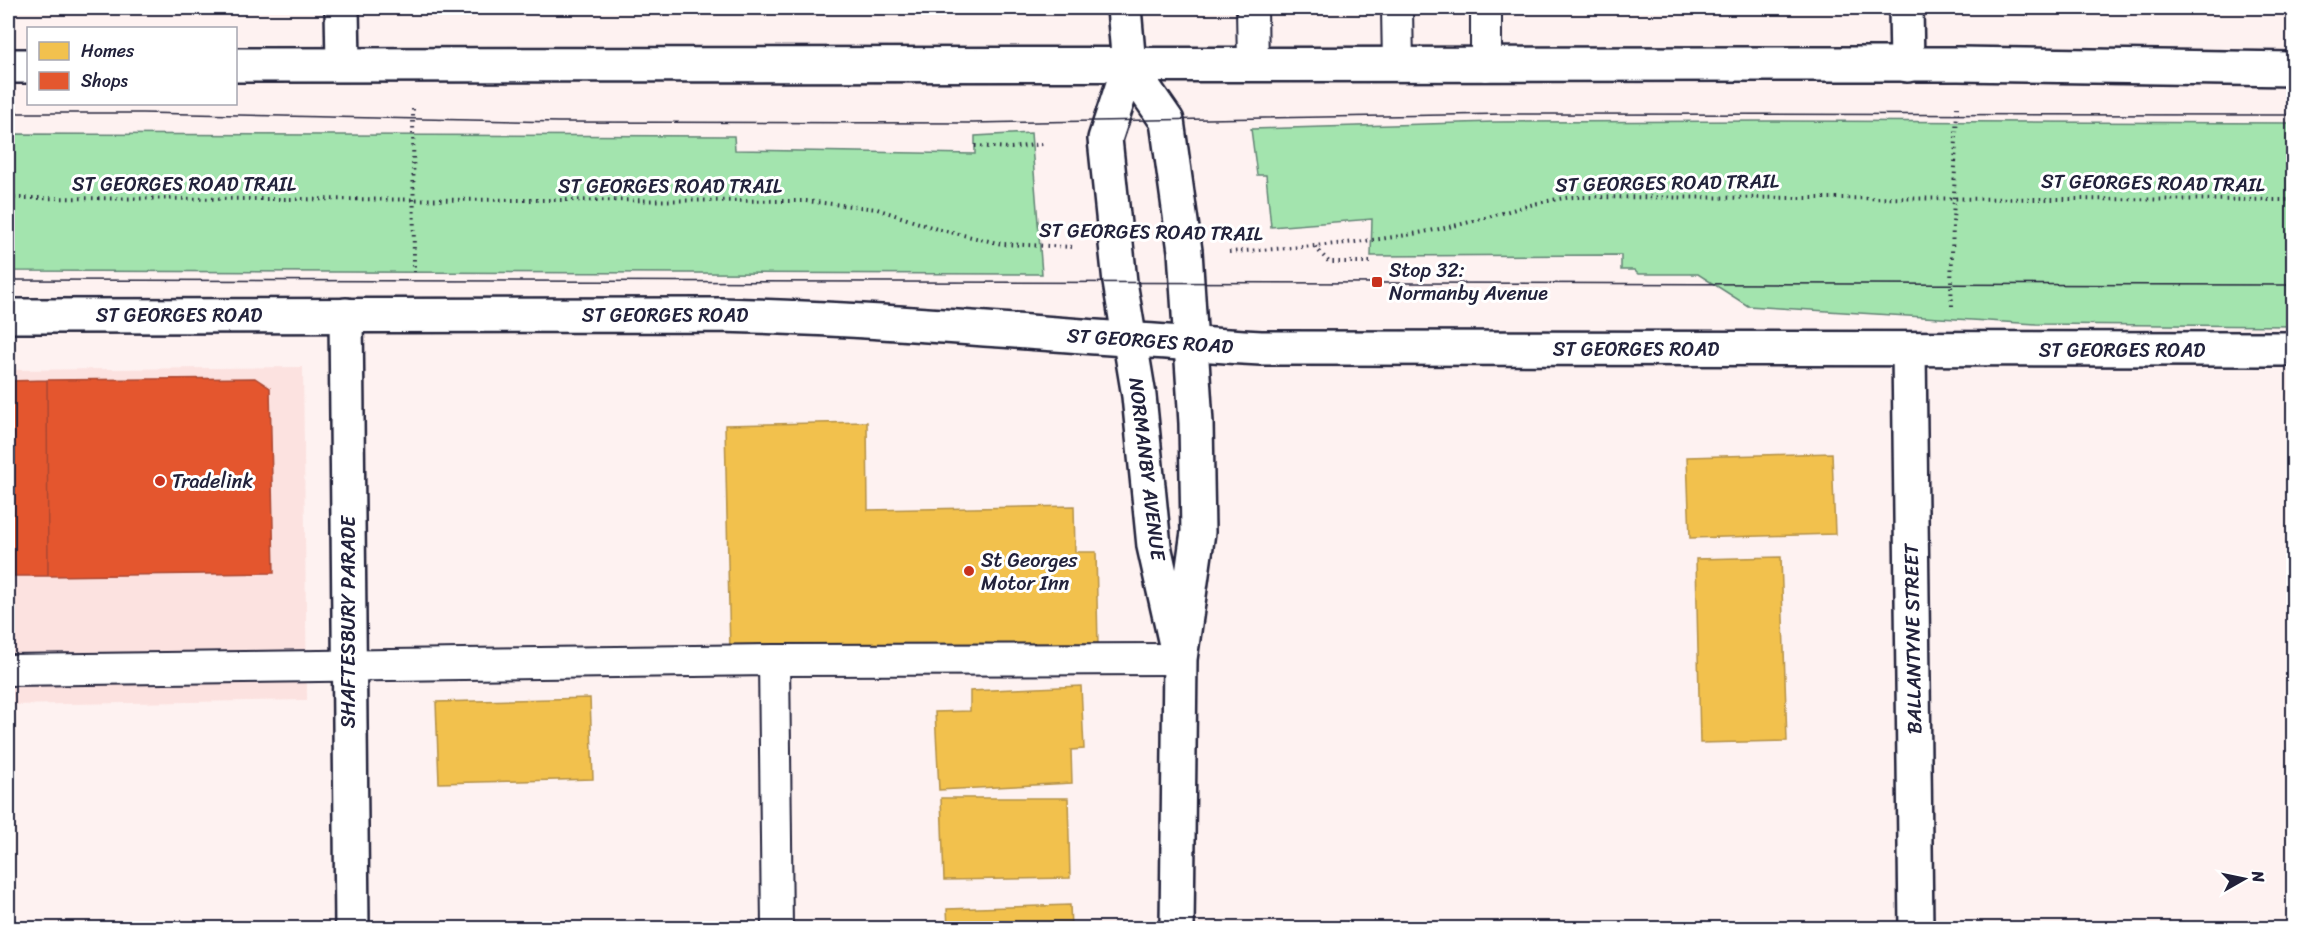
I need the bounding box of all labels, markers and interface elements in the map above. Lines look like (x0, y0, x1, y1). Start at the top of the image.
legend (27, 27, 237, 105)
text: Homes (81, 35, 135, 67)
text: Shops (81, 65, 128, 97)
street label: ST GEORGES ROAD TRAIL (1555, 164, 1780, 202)
street label: ST GEORGES ROAD TRAIL (2041, 164, 2266, 202)
street label: ST GEORGES ROAD TRAIL (72, 167, 297, 202)
street label: ST GEORGES ROAD TRAIL (558, 169, 783, 204)
street label: ST GEORGES ROAD TRAIL (1039, 213, 1264, 251)
place label: Stop 32: Normanby Avenue (1389, 253, 1548, 311)
marker: Stop 32: Normanby Avenue (1370, 275, 1384, 289)
street label: ST GEORGES ROAD (96, 298, 262, 333)
street label: ST GEORGES ROAD (582, 298, 748, 333)
street label: ST GEORGES ROAD (1066, 318, 1234, 364)
street label: ST GEORGES ROAD (1553, 332, 1719, 367)
street label: ST GEORGES ROAD (2039, 333, 2205, 368)
street label: NORMANBY AVENUE (1118, 376, 1176, 564)
place label: Tradelink (172, 464, 253, 499)
marker: Tradelink (153, 474, 167, 488)
street label: SHAFTESBURY PARADE (331, 514, 366, 728)
street label: BALLANTYNE STREET (1894, 542, 1932, 734)
place label: St Georges Motor Inn (981, 543, 1078, 601)
marker: St Georges Motor Inn (962, 564, 976, 578)
north arrow (2214, 849, 2274, 909)
text: N (2243, 868, 2274, 885)

